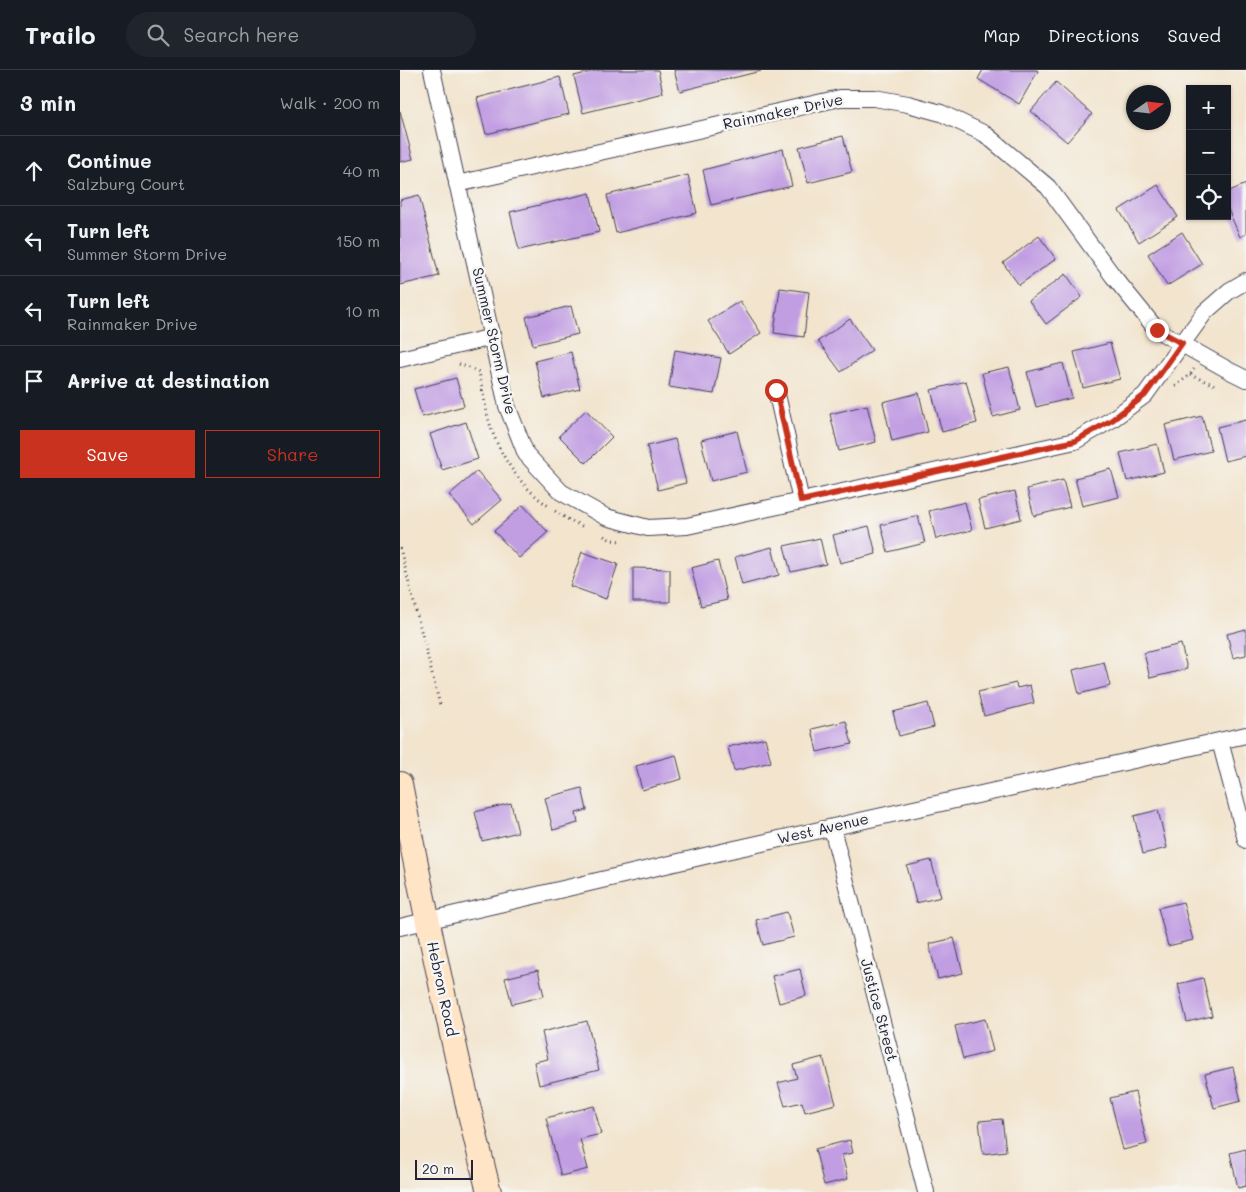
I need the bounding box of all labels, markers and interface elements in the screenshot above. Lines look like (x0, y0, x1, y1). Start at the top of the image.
search box (126, 12, 476, 57)
text: Trailo (25, 19, 96, 50)
icon: search (144, 21, 172, 49)
text: Search here (184, 22, 299, 47)
text: Map (983, 23, 1020, 47)
text: Directions (1048, 23, 1140, 47)
text: Saved (1168, 23, 1221, 47)
north arrow (1126, 85, 1171, 130)
map controls (1186, 85, 1231, 220)
button: + (1186, 85, 1231, 130)
text: 3 min (20, 89, 76, 116)
street label: Rainmaker Drive (721, 89, 845, 134)
text: Walk · 200 m (280, 92, 380, 113)
button: − (1186, 130, 1231, 175)
text: Continue (67, 148, 152, 173)
icon: ahead (20, 157, 48, 185)
text: 40 m (343, 160, 380, 181)
text: Salzburg Court (67, 173, 185, 194)
button: locate (1186, 175, 1231, 220)
text: Turn left (67, 218, 150, 243)
icon: left (20, 227, 48, 255)
text: 150 m (336, 230, 380, 251)
text: Summer Storm Drive (67, 243, 227, 264)
street label: Summer Storm Drive (468, 265, 522, 416)
text: Turn left (67, 288, 150, 313)
icon: left (20, 297, 48, 325)
text: 10 m (345, 300, 380, 321)
text: Rainmaker Drive (67, 313, 198, 334)
route end (1146, 319, 1169, 342)
icon: arrive (20, 367, 48, 395)
text: Arrive at destination (67, 368, 270, 393)
route start (765, 379, 788, 402)
button: Save (20, 430, 195, 478)
button: Share (205, 430, 380, 478)
street label: West Avenue (775, 808, 870, 848)
street label: Hebron Road (423, 940, 463, 1038)
street label: Justice Street (857, 956, 903, 1063)
scale bar (415, 1157, 472, 1180)
text: 20 m (422, 1159, 454, 1178)

